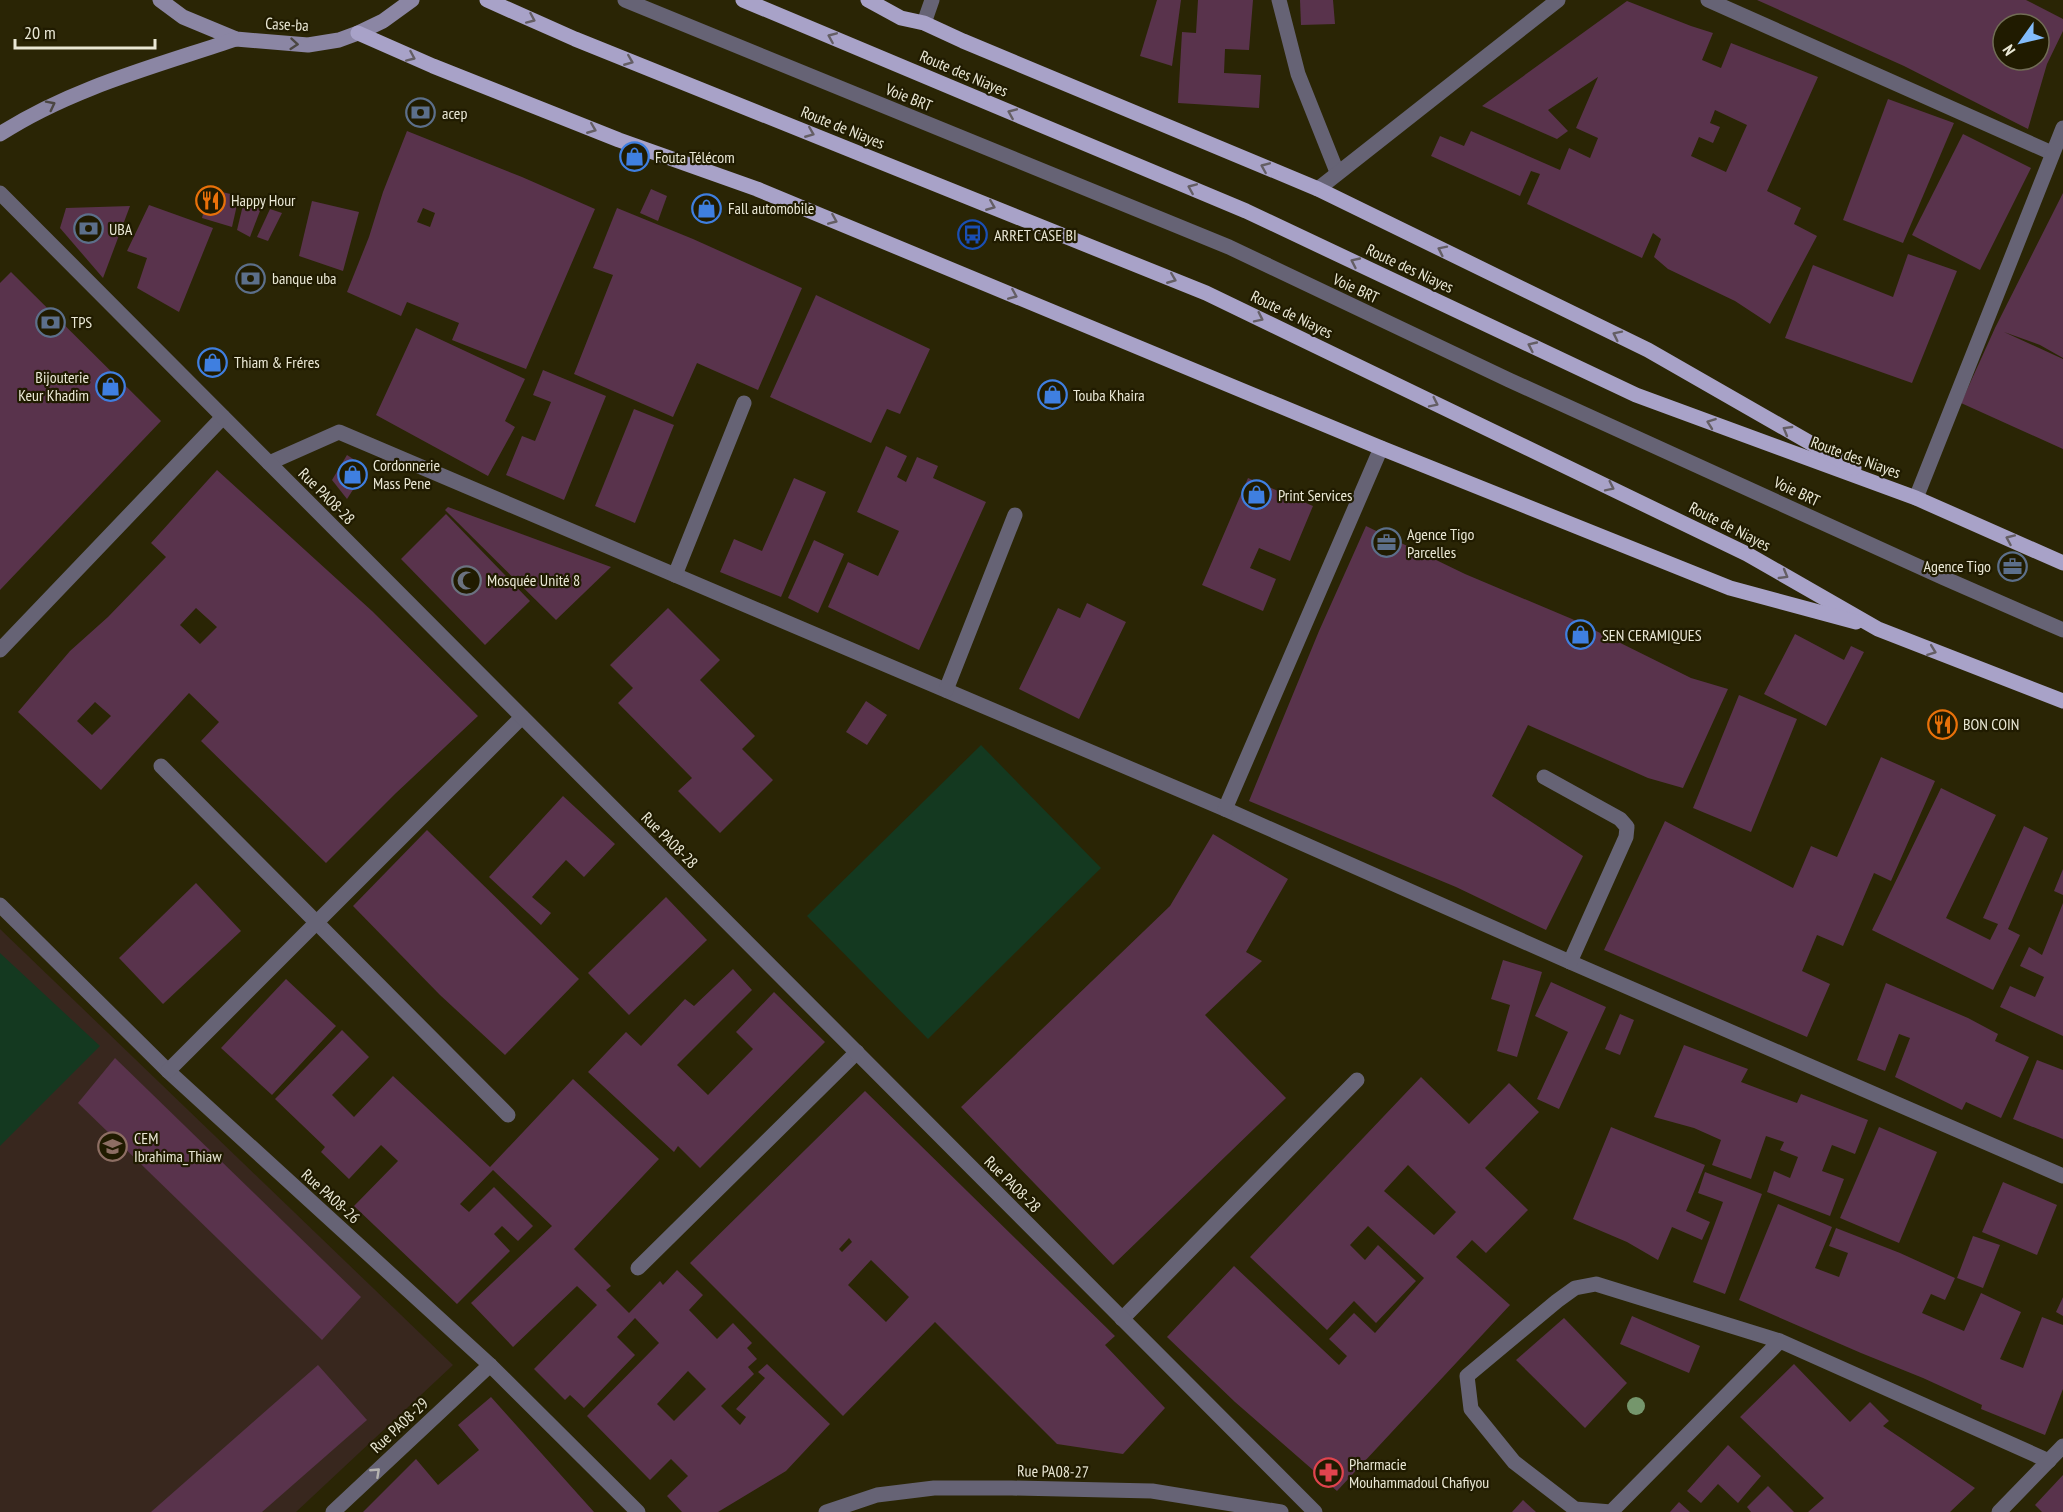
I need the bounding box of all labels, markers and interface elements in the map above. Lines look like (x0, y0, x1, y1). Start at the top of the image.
scale bar (15, 12, 154, 50)
one-way arrow (525, 12, 536, 24)
north arrow (1991, 12, 2051, 72)
street label: Case-ba (265, 13, 309, 35)
text: 20 m (24, 21, 56, 44)
one-way arrow (827, 32, 838, 44)
one-way arrow (290, 37, 299, 50)
text: N (1998, 41, 2019, 60)
street label: Route des Niayes (917, 45, 1011, 101)
one-way arrow (405, 49, 416, 61)
one-way arrow (623, 54, 634, 66)
street label: Voie BRT (882, 78, 935, 115)
bank icon: acep (405, 97, 437, 129)
one-way arrow (45, 101, 56, 113)
street label: Route de Niayes (798, 101, 888, 153)
place label: acep (442, 103, 467, 123)
one-way arrow (1007, 108, 1018, 120)
one-way arrow (586, 122, 597, 134)
one-way arrow (804, 126, 815, 138)
shop icon: Fouta Télécom (618, 141, 650, 173)
place label: Fouta Télécom (655, 147, 735, 167)
one-way arrow (1260, 162, 1271, 174)
one-way arrow (1187, 183, 1198, 195)
restaurant icon: Happy Hour (194, 184, 226, 216)
place label: Happy Hour (231, 190, 296, 210)
shop icon: Fall automobile (691, 192, 723, 224)
place label: Fall automobile (728, 198, 814, 218)
one-way arrow (985, 199, 996, 211)
bank icon: UBA (72, 213, 104, 245)
one-way arrow (827, 213, 838, 225)
place label: UBA (109, 219, 133, 239)
bus stop icon: ARRET CASE BI (957, 219, 989, 251)
place label: ARRET CASE BI (994, 225, 1077, 245)
street label: Route des Niayes (1363, 239, 1457, 297)
one-way arrow (1437, 245, 1448, 257)
one-way arrow (1351, 258, 1362, 270)
bank icon: banque uba (235, 262, 267, 294)
place label: banque uba (272, 268, 337, 288)
street label: Voie BRT (1329, 268, 1382, 307)
one-way arrow (1166, 272, 1177, 284)
street label: Route de Niayes (1248, 286, 1336, 342)
one-way arrow (1007, 288, 1018, 300)
bank icon: TPS (34, 306, 66, 338)
one-way arrow (1252, 311, 1263, 323)
place label: TPS (71, 312, 92, 332)
one-way arrow (1612, 331, 1623, 343)
one-way arrow (1527, 341, 1538, 353)
shop icon: Thiam & Fréres (197, 346, 229, 378)
place label: Thiam & Fréres (234, 352, 320, 372)
place label: Bijouterie Keur Khadim (18, 367, 89, 405)
shop icon: Bijouterie Keur Khadim (94, 370, 126, 402)
shop icon: Touba Khaira (1036, 379, 1068, 411)
place label: Touba Khaira (1073, 385, 1145, 405)
one-way arrow (1428, 395, 1439, 407)
one-way arrow (1706, 417, 1717, 430)
one-way arrow (1783, 426, 1793, 437)
street label: Route des Niayes (1808, 432, 1904, 482)
place label: Cordonnerie Mass Pene (373, 455, 440, 493)
shop icon: Cordonnerie Mass Pene (336, 458, 368, 490)
street label: Rue PA08-28 (294, 463, 360, 529)
street label: Voie BRT (1770, 471, 1823, 510)
shop icon: Print Services (1241, 479, 1273, 511)
one-way arrow (1604, 480, 1615, 492)
place label: Print Services (1278, 485, 1352, 505)
street label: Route de Niayes (1686, 497, 1774, 555)
place label: Agence Tigo Parcelles (1407, 524, 1474, 562)
office icon: Agence Tigo Parcelles (1370, 527, 1402, 559)
one-way arrow (2005, 535, 2016, 547)
office icon: Agence Tigo (1996, 550, 2028, 582)
place label: Agence Tigo (1924, 556, 1991, 576)
mosque icon: Mosquée Unité 8 (450, 564, 482, 596)
one-way arrow (1778, 567, 1788, 579)
place label: Mosquée Unité 8 (487, 570, 580, 590)
shop icon: SEN CERAMIQUES (1565, 619, 1597, 651)
place label: SEN CERAMIQUES (1602, 625, 1702, 645)
one-way arrow (1926, 644, 1937, 656)
restaurant icon: BON COIN (1926, 708, 1958, 740)
place label: BON COIN (1963, 714, 2019, 734)
street label: Rue PA08-28 (637, 807, 703, 873)
place label: CEM Ibrahima_Thiaw (134, 1128, 222, 1166)
school or university icon: CEM Ibrahima_Thiaw (97, 1131, 129, 1163)
street label: Rue PA08-28 (980, 1151, 1046, 1217)
street label: Rue PA08-26 (298, 1164, 364, 1228)
street label: Rue PA08-29 (366, 1393, 432, 1457)
place label: Pharmacie Mouhammadoul Chafiyou (1349, 1454, 1489, 1492)
pharmacy icon: Pharmacie Mouhammadoul Chafiyou (1312, 1457, 1344, 1489)
street label: Rue PA08-27 (1017, 1460, 1089, 1482)
one-way arrow (369, 1468, 379, 1479)

